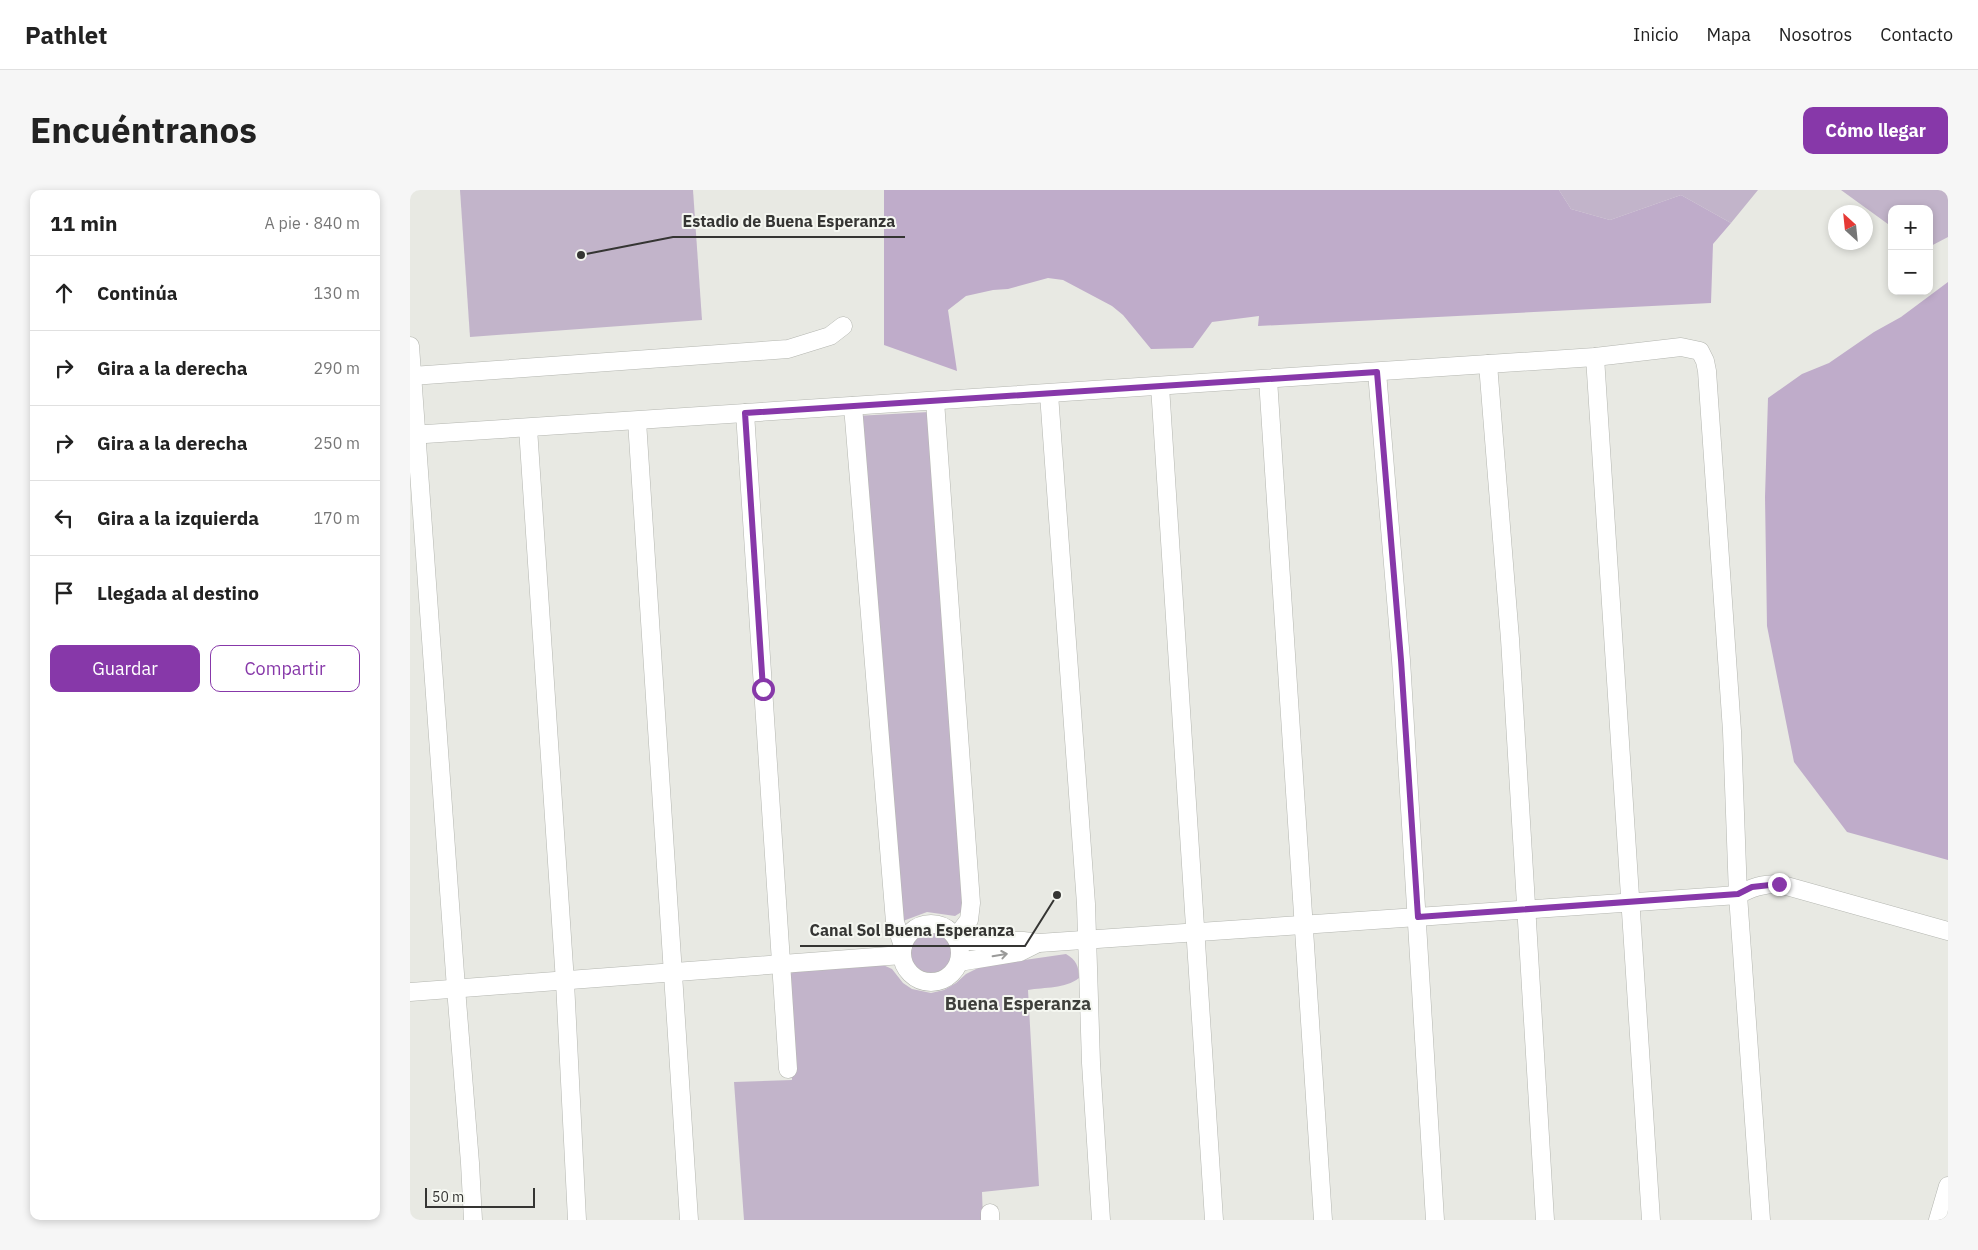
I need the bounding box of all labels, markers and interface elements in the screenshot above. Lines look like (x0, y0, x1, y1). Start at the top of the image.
text: Pathlet (25, 19, 107, 51)
text: Inicio (1633, 23, 1679, 46)
text: Mapa (1707, 23, 1751, 46)
text: Nosotros (1779, 23, 1852, 46)
text: Contacto (1880, 23, 1953, 46)
text: Encuéntranos (30, 107, 257, 153)
button: Cómo llegar (1803, 107, 1948, 154)
north arrow (1828, 205, 1873, 250)
map controls (1888, 205, 1933, 295)
button: + (1888, 205, 1933, 250)
callout: Estadio de Buena Esperanza (673, 206, 905, 237)
text: 11 min (50, 209, 117, 237)
text: Estadio de Buena Esperanza (683, 211, 895, 231)
text: A pie · 840 m (265, 213, 360, 233)
button: − (1888, 250, 1933, 295)
icon: ahead (50, 279, 78, 307)
text: Continúa (97, 281, 178, 305)
text: 130 m (313, 283, 360, 303)
icon: right (50, 354, 78, 382)
text: Gira a la derecha (97, 356, 248, 380)
text: 290 m (313, 358, 360, 378)
icon: right (50, 429, 78, 457)
text: Gira a la derecha (97, 431, 248, 455)
text: 250 m (313, 433, 360, 453)
icon: left (50, 504, 78, 532)
text: Gira a la izquierda (97, 506, 259, 530)
text: 170 m (313, 508, 360, 528)
icon: arrive (50, 579, 78, 607)
text: Llegada al destino (97, 581, 259, 605)
button: Guardar (50, 645, 200, 692)
button: Compartir (210, 645, 360, 692)
route start (752, 678, 775, 701)
route end (1768, 873, 1791, 896)
callout: Canal Sol Buena Esperanza (800, 915, 1025, 946)
text: Canal Sol Buena Esperanza (810, 920, 1014, 940)
one-way arrow (992, 950, 1008, 960)
district label: Buena Esperanza (945, 992, 1091, 1015)
scale bar (425, 1185, 535, 1208)
text: 50 m (432, 1188, 464, 1206)

